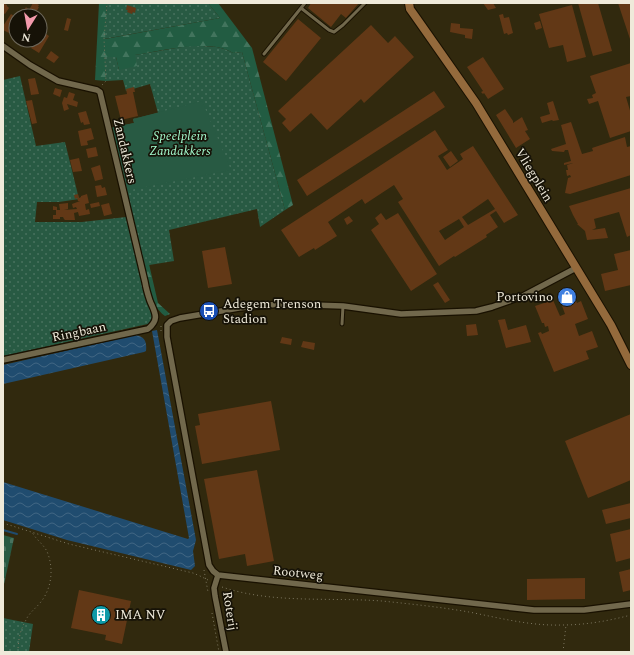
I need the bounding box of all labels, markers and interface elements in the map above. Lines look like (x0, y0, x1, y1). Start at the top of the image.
north arrow (8, 8, 48, 48)
text: N (20, 28, 32, 47)
street label: Zandakkers (108, 116, 142, 186)
park label: Speelplein Zandakkers (149, 126, 211, 161)
street label: Vliegplein (510, 144, 558, 206)
shop icon: Portovino (556, 286, 578, 308)
place label: Portovino (496, 287, 553, 307)
place label: Adegem Trenson Stadion (223, 294, 322, 329)
bus stop icon: Adegem Trenson Stadion (198, 300, 220, 322)
street label: Ringbaan (50, 316, 108, 347)
street label: Rootweg (272, 560, 324, 586)
street label: Roterij (217, 590, 243, 632)
building icon: IMA NV (90, 604, 112, 626)
place label: IMA NV (115, 605, 166, 625)

